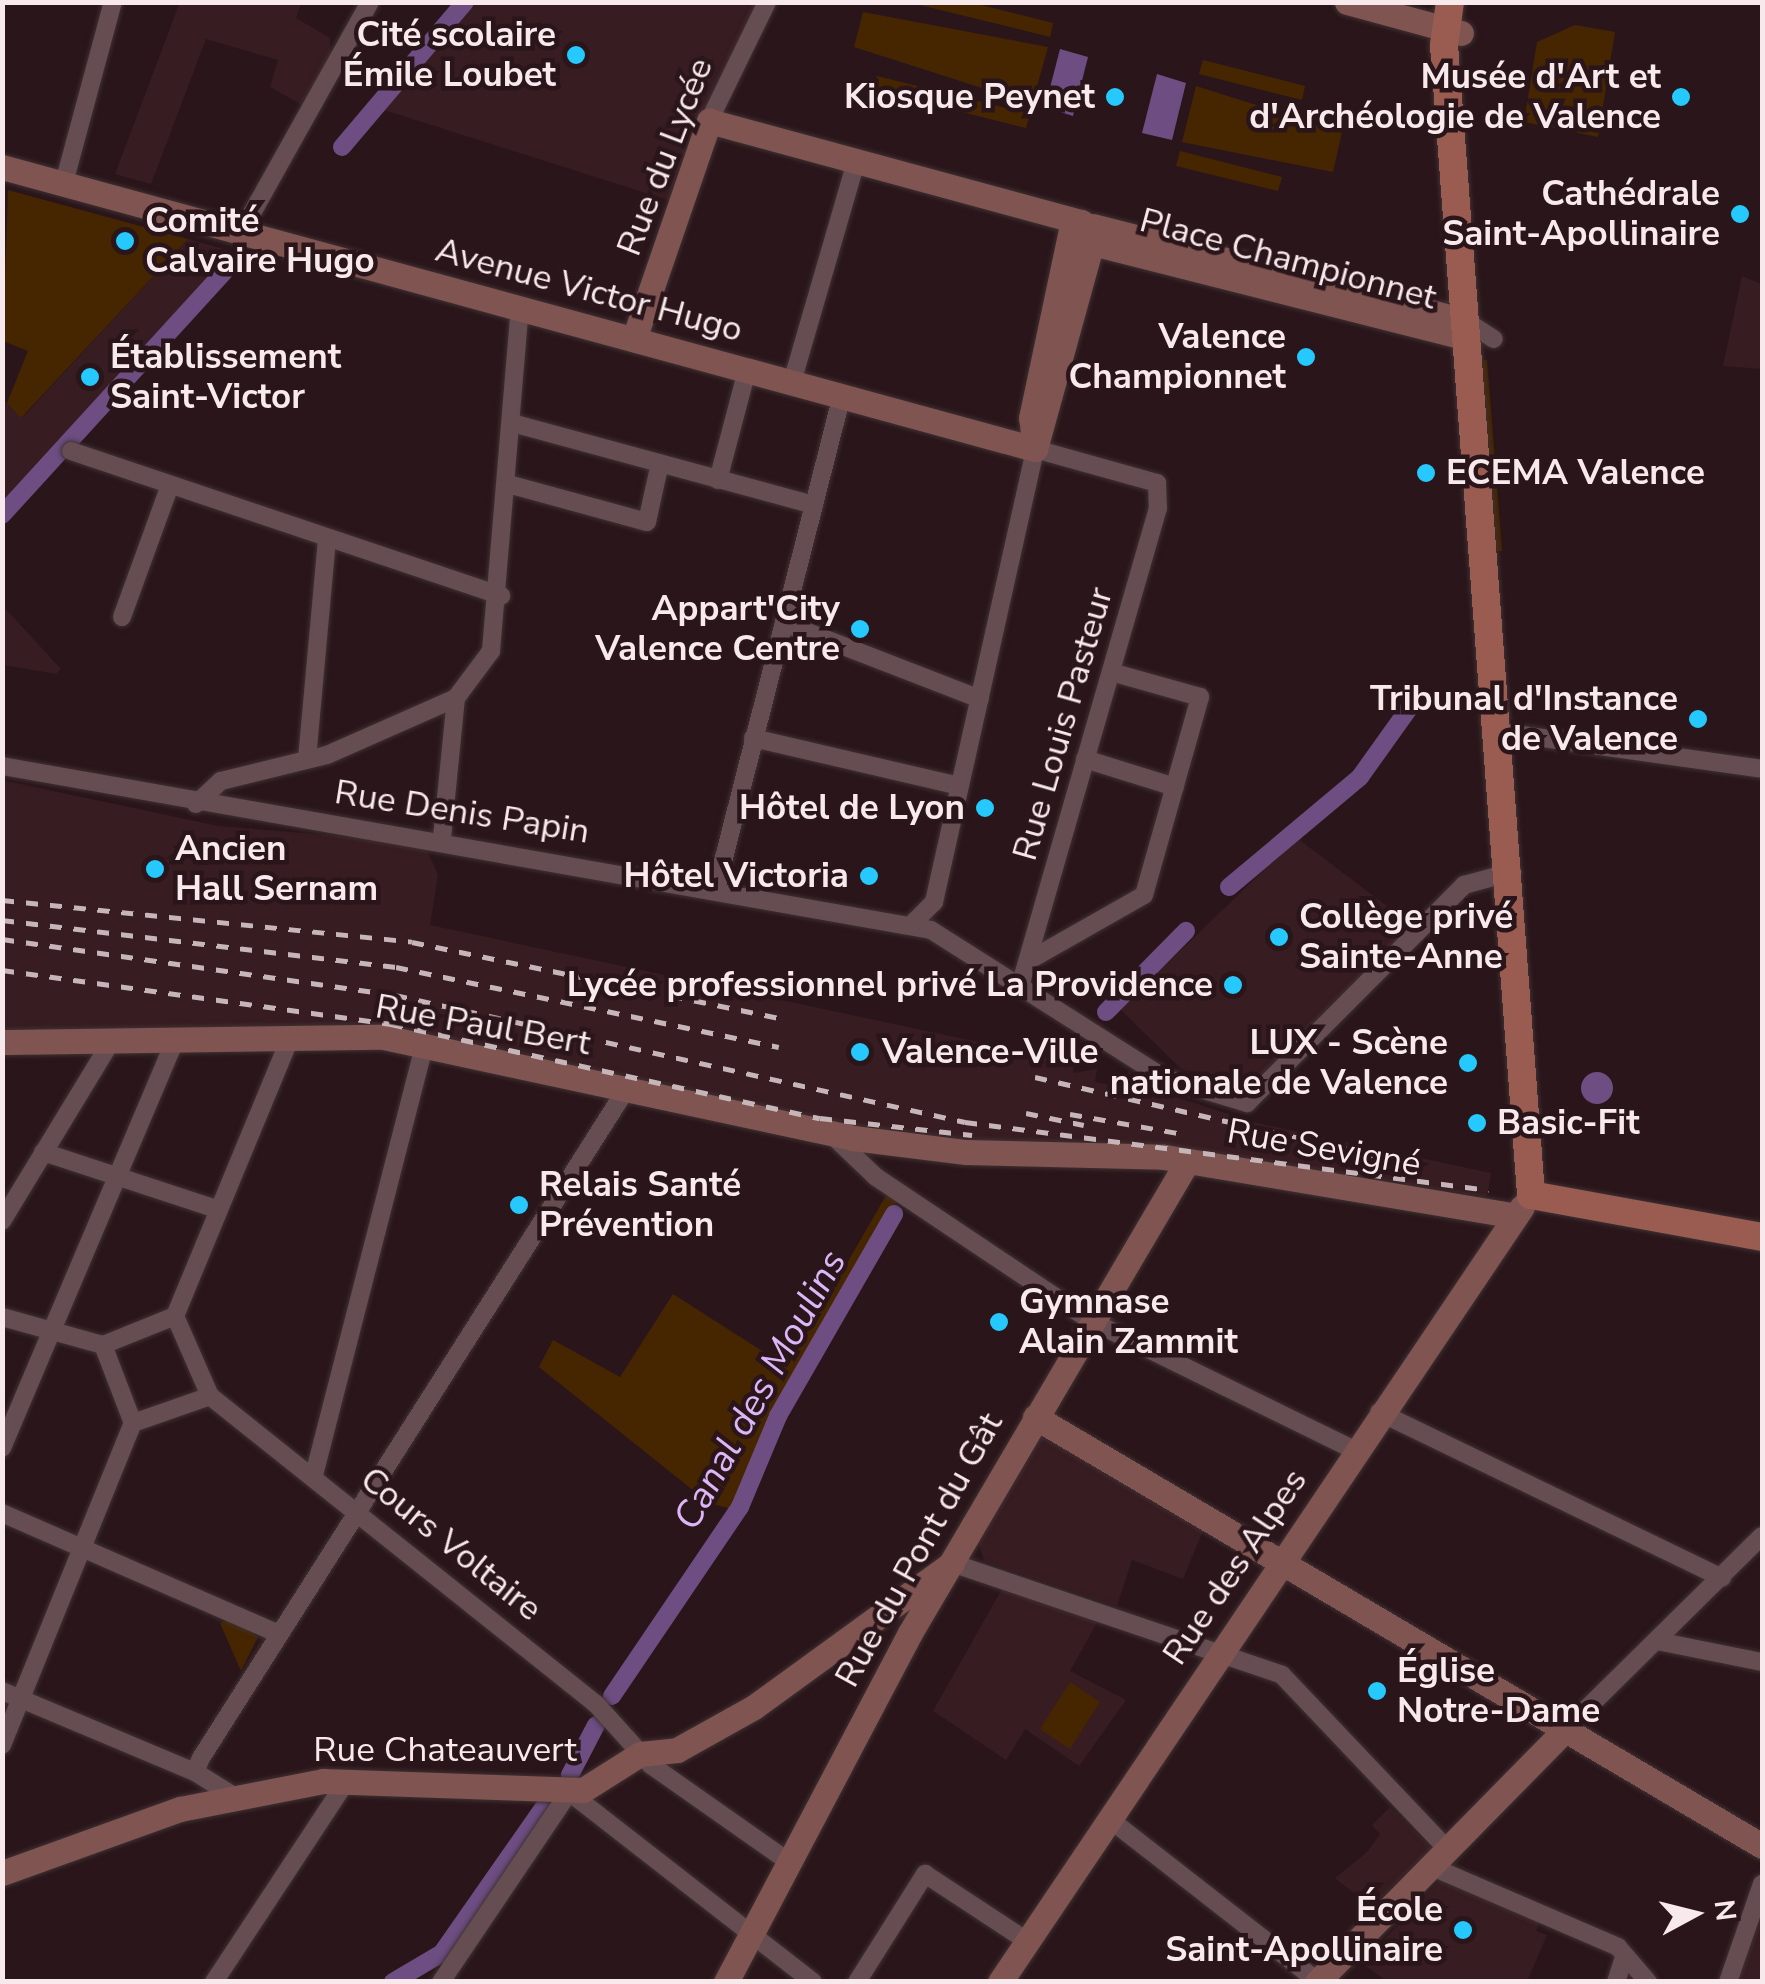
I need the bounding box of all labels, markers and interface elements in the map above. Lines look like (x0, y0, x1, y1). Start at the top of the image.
place label: Cité scolaire Émile Loubet (343, 14, 556, 96)
marker: Cité scolaire Émile Loubet (565, 44, 587, 66)
street label: Rue du Lycée (608, 52, 722, 262)
place label: Musée d'Art et d'Archéologie de Valence (1249, 56, 1661, 138)
place label: Kiosque Peynet (844, 76, 1095, 118)
marker: Kiosque Peynet (1104, 86, 1126, 108)
marker: Musée d'Art et d'Archéologie de Valence (1670, 86, 1692, 108)
place label: Cathédrale Saint-Apollinaire (1442, 173, 1720, 255)
street label: Place Championnet (1135, 199, 1441, 319)
place label: Comité Calvaire Hugo (145, 200, 375, 282)
marker: Cathédrale Saint-Apollinaire (1729, 203, 1751, 225)
street label: Avenue Victor Hugo (431, 229, 747, 351)
marker: Comité Calvaire Hugo (114, 230, 136, 252)
place label: Valence Championnet (1069, 316, 1286, 398)
place label: Établissement Saint-Victor (110, 336, 341, 418)
marker: Valence Championnet (1295, 346, 1317, 368)
marker: Établissement Saint-Victor (79, 366, 101, 388)
place label: ECEMA Valence (1446, 452, 1705, 494)
marker: ECEMA Valence (1415, 462, 1437, 484)
street label: Rue Louis Pasteur (1004, 583, 1122, 865)
place label: Appart'City Valence Centre (595, 588, 840, 670)
marker: Appart'City Valence Centre (849, 618, 871, 640)
place label: Tribunal d'Instance de Valence (1370, 678, 1678, 760)
marker: Tribunal d'Instance de Valence (1687, 708, 1709, 730)
street label: Rue Denis Papin (332, 771, 592, 853)
place label: Hôtel de Lyon (739, 787, 965, 829)
marker: Hôtel de Lyon (974, 797, 996, 819)
place label: Ancien Hall Sernam (175, 828, 378, 910)
place label: Hôtel Victoria (623, 855, 849, 897)
marker: Ancien Hall Sernam (144, 858, 166, 880)
marker: Hôtel Victoria (858, 865, 880, 887)
place label: Collège privé Sainte-Anne (1299, 896, 1513, 978)
marker: Collège privé Sainte-Anne (1268, 926, 1290, 948)
place label: Lycée professionnel privé La Providence (567, 964, 1213, 1006)
marker: Lycée professionnel privé La Providence (1222, 974, 1244, 996)
street label: Rue Paul Bert (372, 985, 594, 1065)
place label: LUX - Scène nationale de Valence (1110, 1022, 1448, 1104)
place label: Valence-Ville (882, 1031, 1098, 1073)
marker: Valence-Ville (847, 1039, 873, 1065)
marker: LUX - Scène nationale de Valence (1457, 1052, 1479, 1074)
place label: Basic-Fit (1497, 1102, 1640, 1144)
street label: Rue Sevigné (1224, 1110, 1424, 1186)
marker: Basic-Fit (1466, 1112, 1488, 1134)
place label: Relais Santé Prévention (539, 1164, 741, 1246)
marker: Relais Santé Prévention (508, 1194, 530, 1216)
water label: Canal des Moulins (664, 1242, 856, 1538)
place label: Gymnase Alain Zammit (1019, 1281, 1238, 1363)
marker: Gymnase Alain Zammit (988, 1311, 1010, 1333)
street label: Rue du Pont du Gât (826, 1406, 1012, 1694)
street label: Cours Voltaire (352, 1458, 550, 1630)
street label: Rue des Alpes (1154, 1461, 1316, 1673)
place label: Église Notre-Dame (1397, 1650, 1600, 1732)
marker: Église Notre-Dame (1366, 1680, 1388, 1702)
street label: Rue Chateauvert (313, 1729, 577, 1771)
north arrow (1645, 1864, 1745, 1964)
place label: École Saint-Apollinaire (1165, 1889, 1443, 1971)
text: N (1705, 1898, 1745, 1923)
marker: École Saint-Apollinaire (1452, 1919, 1474, 1941)

